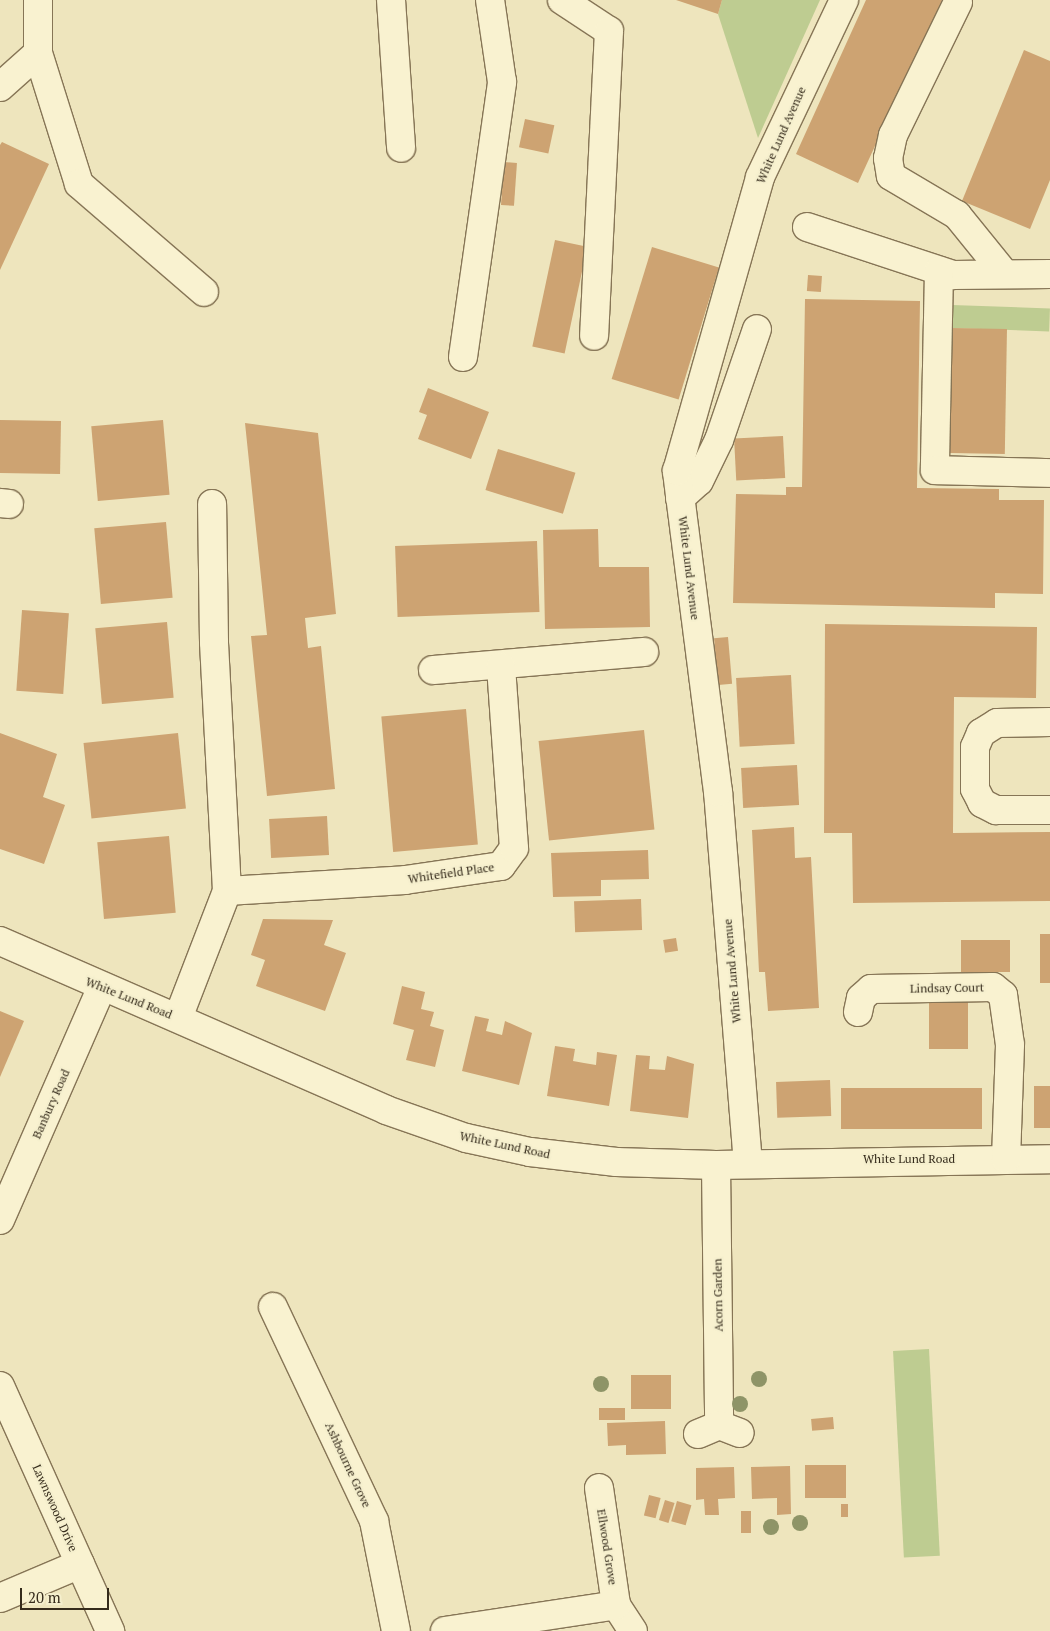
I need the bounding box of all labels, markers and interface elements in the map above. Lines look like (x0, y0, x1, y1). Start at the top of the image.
street label: White Lund Avenue (753, 84, 809, 186)
street label: White Lund Avenue (675, 515, 703, 621)
street label: Whitefield Place (407, 860, 495, 886)
street label: White Lund Avenue (720, 918, 744, 1024)
street label: White Lund Road (84, 974, 174, 1022)
street label: Lindsay Court (910, 980, 984, 996)
street label: Banbury Road (29, 1067, 73, 1141)
street label: White Lund Road (458, 1128, 552, 1162)
street label: White Lund Road (863, 1152, 955, 1166)
street label: Acorn Garden (710, 1258, 726, 1332)
street label: Ashbourne Grove (322, 1420, 374, 1510)
street label: Lawnswood Drive (29, 1462, 81, 1554)
street label: Ellwood Grove (594, 1508, 620, 1586)
scale bar (22, 1578, 111, 1610)
text: 20 m (28, 1587, 61, 1607)

